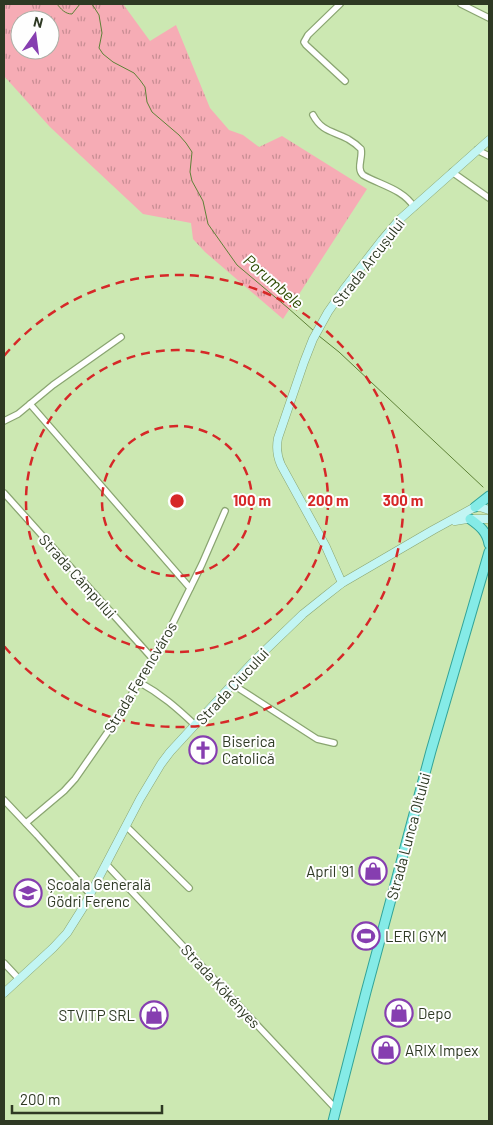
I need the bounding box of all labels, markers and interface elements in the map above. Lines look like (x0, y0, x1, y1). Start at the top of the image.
north arrow (10, 10, 60, 60)
text: N (32, 13, 45, 31)
street label: Strada Arcușului (328, 214, 408, 310)
water label: Porumbele (240, 250, 308, 312)
text: 100 m (233, 491, 271, 509)
text: 200 m (307, 491, 349, 509)
text: 300 m (383, 491, 423, 509)
centre of rings (168, 492, 186, 510)
street label: Strada Câmpului (36, 530, 120, 622)
street label: Strada Ferencváros (100, 618, 180, 736)
street label: Strada Ciucului (192, 644, 272, 728)
place label: Biserica Catolică (222, 732, 275, 767)
church icon: Biserica Catolică (188, 735, 218, 765)
street label: Strada Lunca Oltului (382, 771, 434, 901)
shop icon: April '91 (358, 856, 388, 886)
place label: April '91 (306, 862, 354, 880)
place label: Școala Generală Gödri Ferenc (47, 875, 151, 910)
school or university icon: Școala Generală Gödri Ferenc (13, 878, 43, 908)
sports icon: LERI GYM (351, 921, 381, 951)
place label: LERI GYM (385, 927, 447, 945)
street label: Strada Kökényes (178, 940, 264, 1032)
shop icon: Depo (384, 998, 414, 1028)
shop icon: STVITP SRL (139, 1000, 169, 1030)
place label: Depo (418, 1004, 452, 1022)
place label: STVITP SRL (58, 1006, 135, 1024)
shop icon: ARIX Impex (371, 1035, 401, 1065)
place label: ARIX Impex (405, 1041, 478, 1059)
scale bar (12, 1082, 162, 1114)
text: 200 m (20, 1090, 60, 1108)

